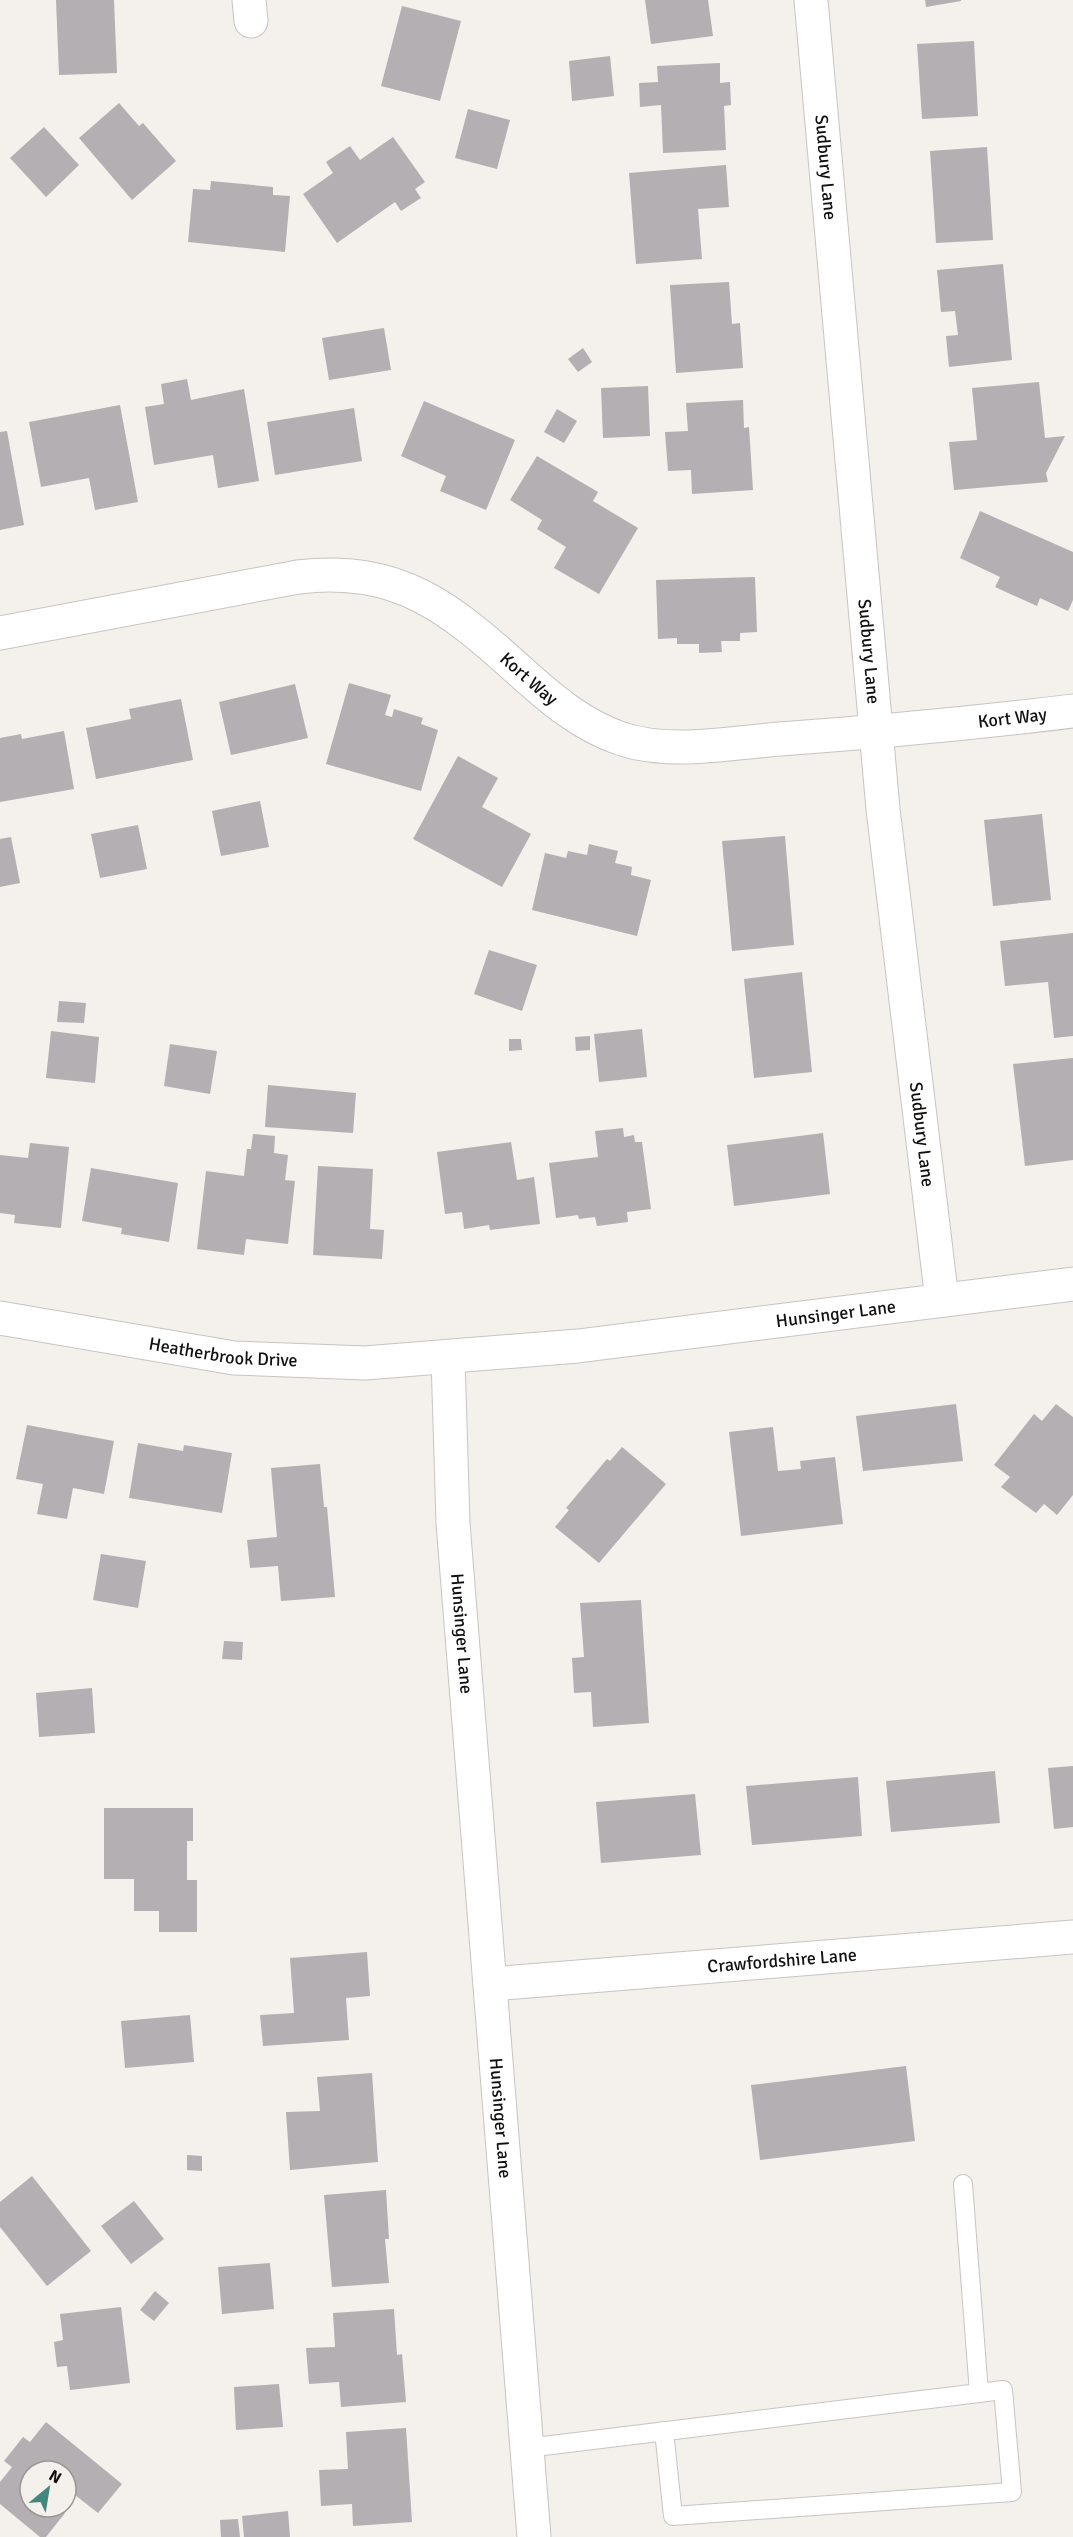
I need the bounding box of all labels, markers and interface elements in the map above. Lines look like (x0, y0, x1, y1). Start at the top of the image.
street label: Sudbury Lane (810, 114, 842, 221)
street label: Sudbury Lane (853, 598, 885, 705)
street label: Kort Way (496, 648, 563, 710)
street label: Kort Way (977, 703, 1048, 733)
street label: Sudbury Lane (905, 1081, 939, 1188)
street label: Hunsinger Lane (775, 1295, 897, 1332)
street label: Heatherbrook Drive (147, 1333, 298, 1371)
street label: Hunsinger Lane (446, 1572, 478, 1695)
street label: Crawfordshire Lane (706, 1943, 858, 1977)
street label: Hunsinger Lane (485, 2057, 516, 2179)
north arrow (18, 2459, 78, 2519)
text: N (45, 2465, 65, 2488)

